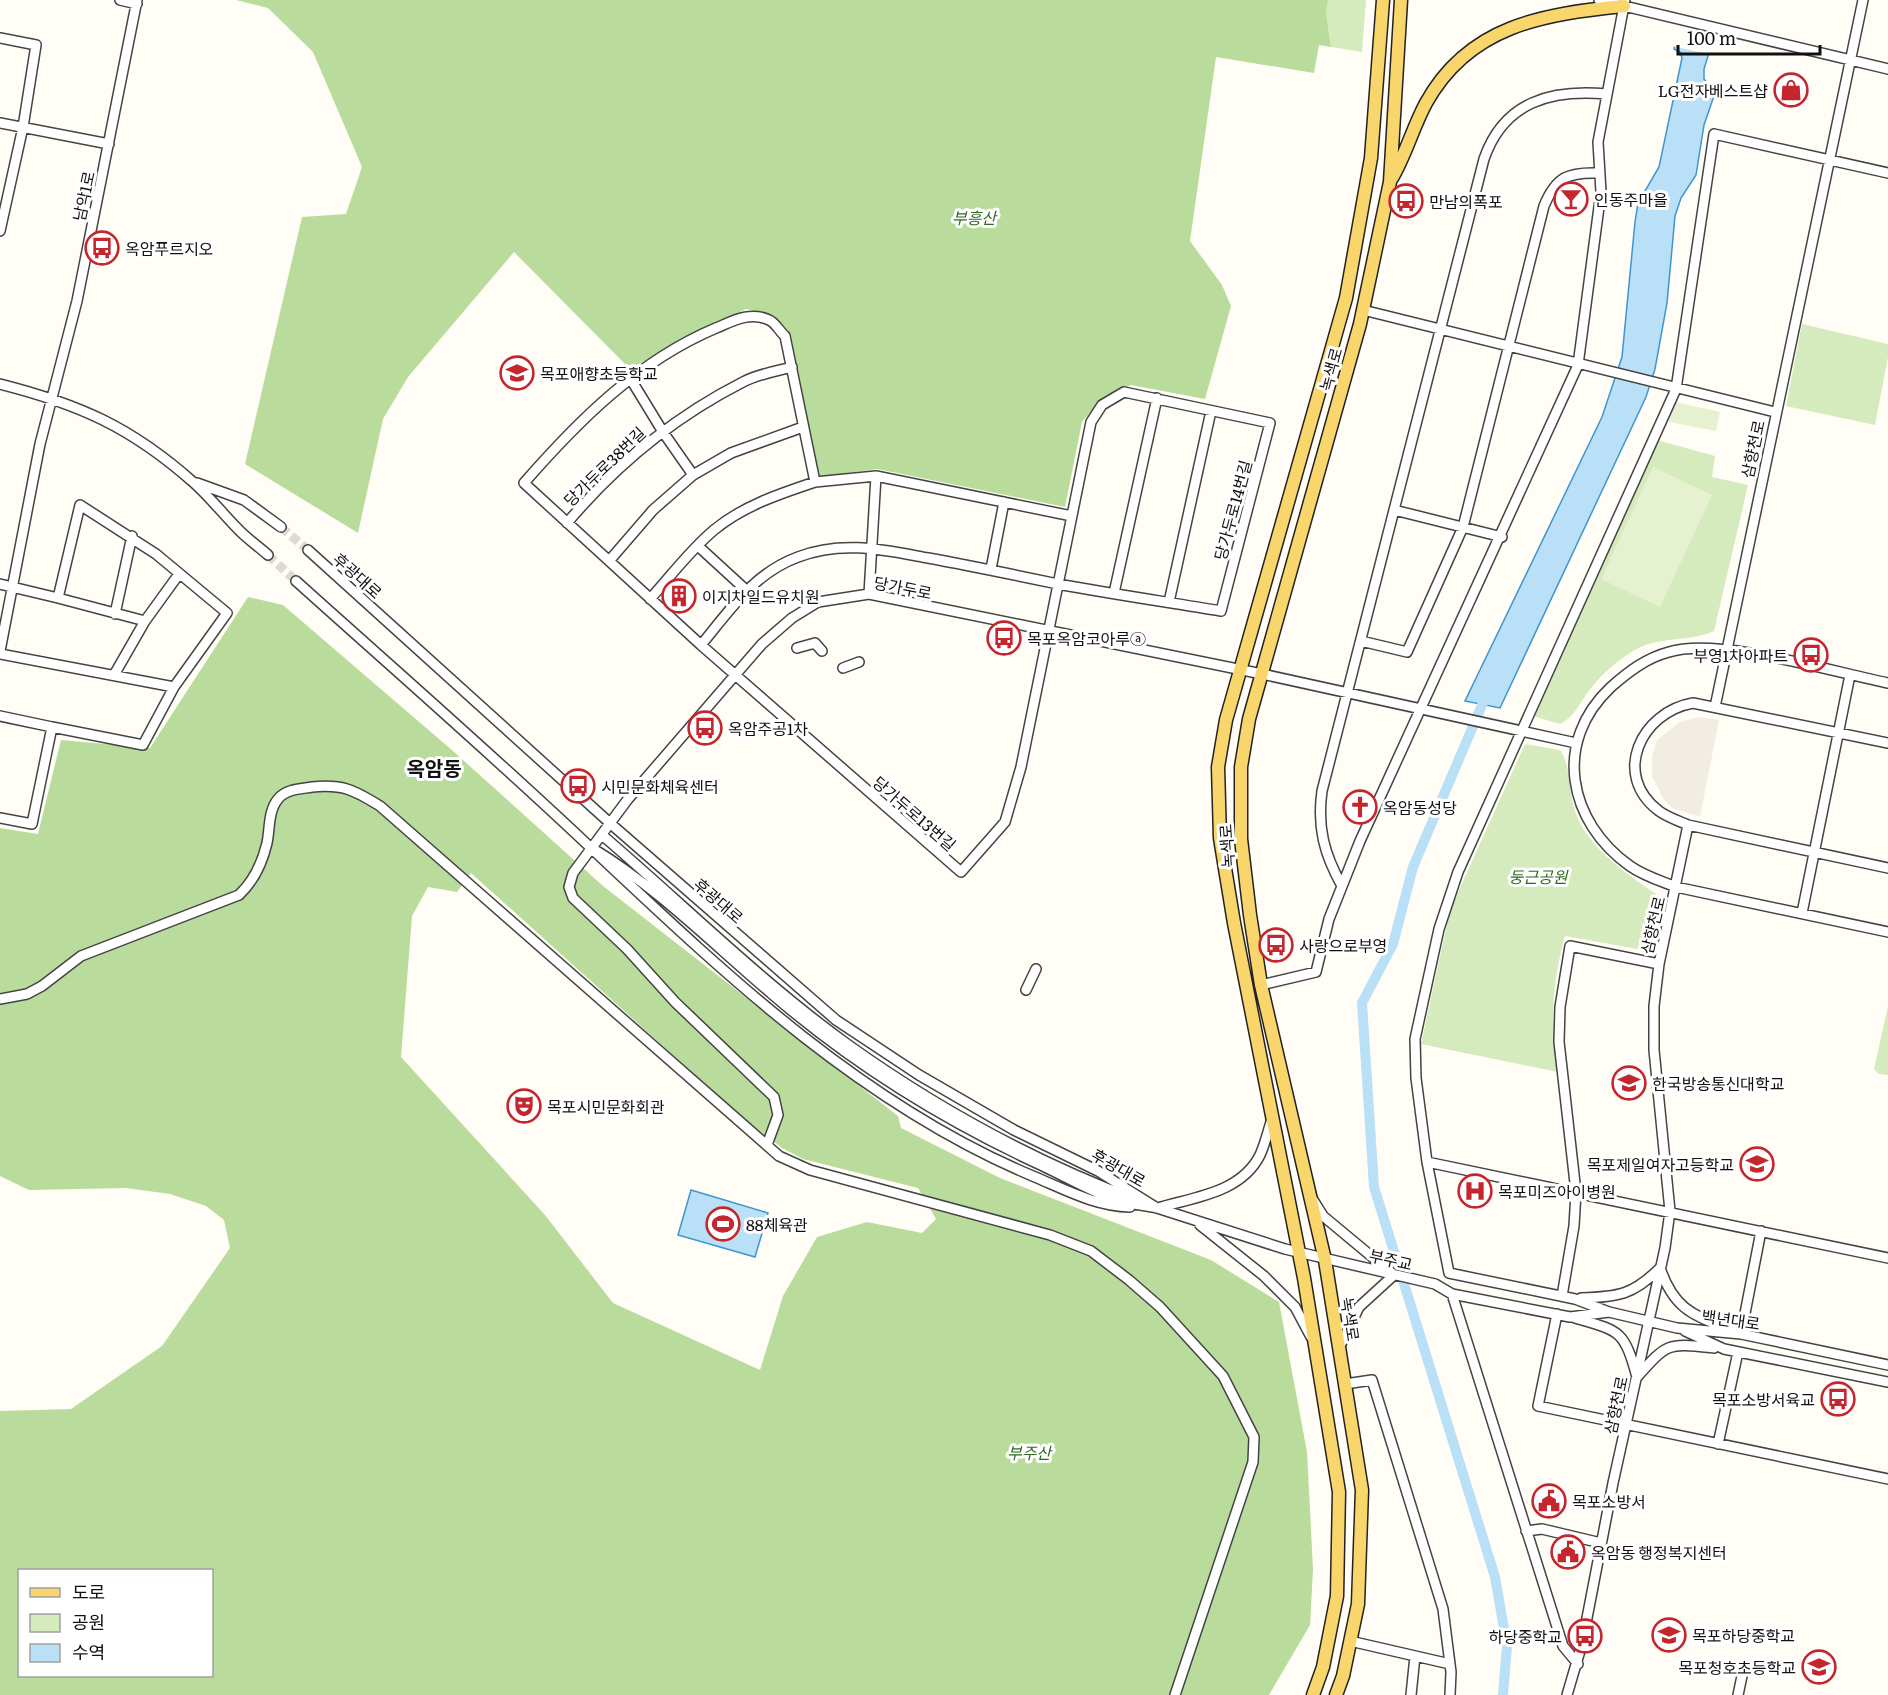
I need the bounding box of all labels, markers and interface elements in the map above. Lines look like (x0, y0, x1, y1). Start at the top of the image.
scale bar (1678, 18, 1820, 56)
text: 100 m (1687, 24, 1736, 51)
shop icon: LG전자베스트샵 (1773, 72, 1809, 108)
place label: LG전자베스트샵 (1658, 78, 1768, 102)
street label: 남악1로 (66, 168, 100, 223)
bar icon: 인동주마을 (1553, 181, 1589, 217)
bus stop icon: 만남의폭포 (1388, 183, 1424, 219)
place label: 인동주마을 (1594, 187, 1668, 211)
place label: 만남의폭포 (1429, 189, 1503, 213)
park label: 부흥산 (952, 205, 998, 229)
bus stop icon: 옥암푸르지오 (84, 230, 120, 266)
place label: 옥암푸르지오 (125, 236, 213, 260)
street label: 녹색로 (1313, 344, 1347, 393)
school or university icon: 목포애향초등학교 (499, 355, 535, 391)
place label: 목포애향초등학교 (540, 361, 658, 385)
street label: 삼향천로 (1734, 417, 1770, 480)
street label: 당가두로38번길 (558, 421, 650, 511)
street label: 당가두로14번길 (1207, 457, 1257, 563)
street label: 후광대로 (328, 546, 388, 604)
street label: 당가두로 (872, 570, 934, 604)
building icon: 이지차일드유치원 (661, 578, 697, 614)
place label: 이지차일드유치원 (702, 584, 820, 608)
bus stop icon: 목포옥암코아루ⓐ (986, 620, 1022, 656)
place label: 목포옥암코아루ⓐ (1027, 626, 1146, 650)
bus stop icon: 부영1차아파트 (1793, 637, 1829, 673)
place label: 부영1차아파트 (1693, 643, 1788, 667)
bus stop icon: 옥암주공1차 (687, 710, 723, 746)
place label: 옥암주공1차 (728, 716, 808, 740)
district label: 옥암동 (406, 752, 462, 782)
bus stop icon: 시민문화체육센터 (560, 768, 596, 804)
street label: 당가두로13번길 (868, 770, 962, 856)
place label: 시민문화체육센터 (601, 774, 719, 798)
church icon: 옥암동성당 (1342, 789, 1378, 825)
place label: 옥암동성당 (1383, 795, 1457, 819)
street label: 녹색로 (1212, 823, 1240, 869)
park label: 둥근공원 (1509, 864, 1569, 888)
street label: 후광대로 (689, 872, 749, 929)
street label: 삼향천로 (1634, 893, 1670, 956)
bus stop icon: 사랑으로부영 (1258, 927, 1294, 963)
place label: 사랑으로부영 (1299, 933, 1387, 957)
school or university icon: 한국방송통신대학교 (1611, 1065, 1647, 1101)
place label: 한국방송통신대학교 (1652, 1071, 1784, 1095)
theatre icon: 목포시민문화회관 (506, 1088, 542, 1124)
place label: 목포시민문화회관 (547, 1094, 665, 1118)
street label: 후광대로 (1087, 1142, 1151, 1192)
school or university icon: 목포제일여자고등학교 (1739, 1146, 1775, 1182)
place label: 목포제일여자고등학교 (1587, 1152, 1734, 1176)
hospital icon: 목포미즈아이병원 (1457, 1173, 1493, 1209)
place label: 목포미즈아이병원 (1498, 1179, 1616, 1203)
sports icon: 88체육관 (705, 1206, 741, 1242)
place label: 88체육관 (746, 1212, 808, 1236)
street label: 부주교 (1367, 1242, 1415, 1276)
street label: 녹색로 (1336, 1295, 1366, 1343)
street label: 백년대로 (1700, 1303, 1762, 1335)
street label: 삼향천로 (1597, 1373, 1633, 1436)
bus stop icon: 목포소방서육교 (1820, 1381, 1856, 1417)
place label: 목포소방서육교 (1712, 1387, 1815, 1411)
park label: 부주산 (1007, 1440, 1053, 1464)
public building icon: 목포소방서 (1531, 1483, 1567, 1519)
place label: 목포소방서 (1572, 1489, 1646, 1513)
public building icon: 옥암동 행정복지센터 (1550, 1534, 1586, 1570)
place label: 옥암동 행정복지센터 (1591, 1540, 1727, 1564)
legend (18, 1569, 213, 1677)
text: 도로 (72, 1578, 105, 1605)
text: 공원 (72, 1608, 105, 1635)
school or university icon: 목포하당중학교 (1651, 1617, 1687, 1653)
bus stop icon: 하당중학교 (1567, 1618, 1603, 1654)
place label: 목포하당중학교 (1692, 1623, 1795, 1647)
place label: 하당중학교 (1488, 1624, 1562, 1648)
text: 수역 (72, 1638, 105, 1665)
school or university icon: 목포청호초등학교 (1801, 1649, 1837, 1685)
place label: 목포청호초등학교 (1678, 1655, 1796, 1679)

